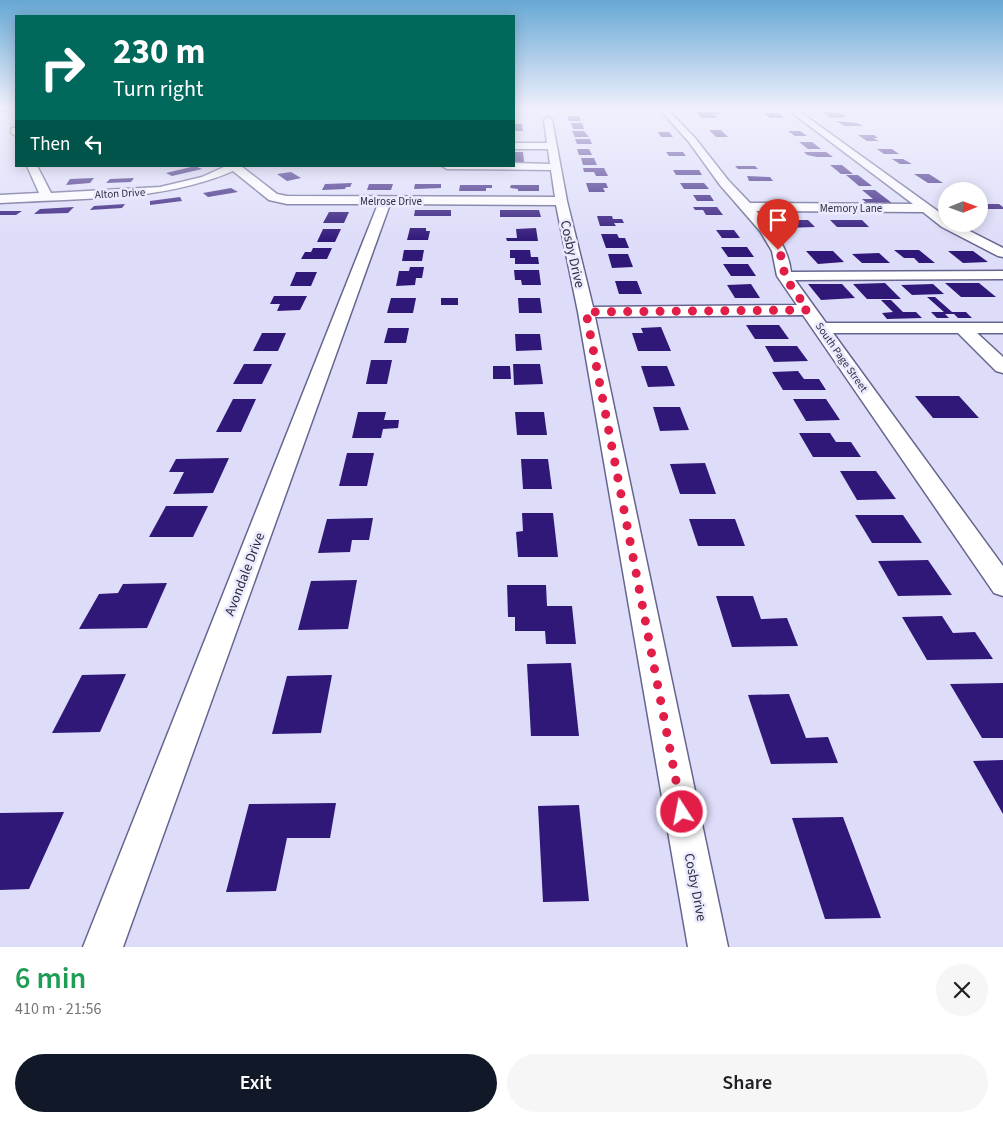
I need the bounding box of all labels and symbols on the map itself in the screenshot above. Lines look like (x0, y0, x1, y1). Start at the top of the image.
north arrow (938, 182, 988, 232)
street label: Alton Drive (94, 185, 146, 202)
street label: Melrose Drive (360, 194, 423, 209)
pin (757, 199, 799, 250)
street label: Memory Lane (820, 201, 883, 216)
street label: Cosby Drive (555, 218, 590, 290)
street label: South Page Street (812, 320, 871, 395)
street label: Avondale Drive (220, 530, 270, 619)
position arrow (655, 785, 707, 837)
street label: Cosby Drive (679, 852, 711, 923)

